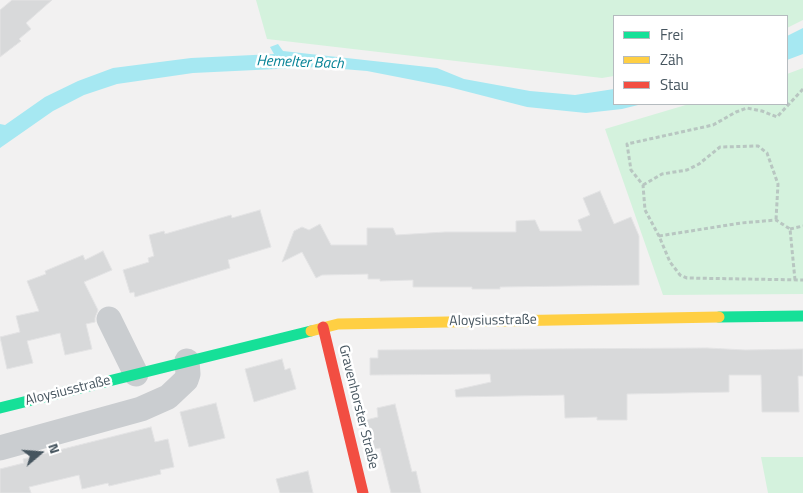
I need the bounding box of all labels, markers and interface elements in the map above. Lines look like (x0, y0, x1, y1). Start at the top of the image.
legend (613, 15, 788, 105)
text: Frei (660, 23, 683, 46)
text: Zäh (660, 48, 684, 71)
water label: Hemelter Bach (256, 52, 344, 74)
text: Stau (660, 73, 689, 96)
street label: Aloysiusstraße (449, 312, 537, 330)
street label: Gravenhorster Straße (334, 343, 382, 471)
street label: Aloysiusstraße (24, 372, 112, 410)
north arrow (15, 428, 65, 478)
text: N (43, 440, 66, 456)

